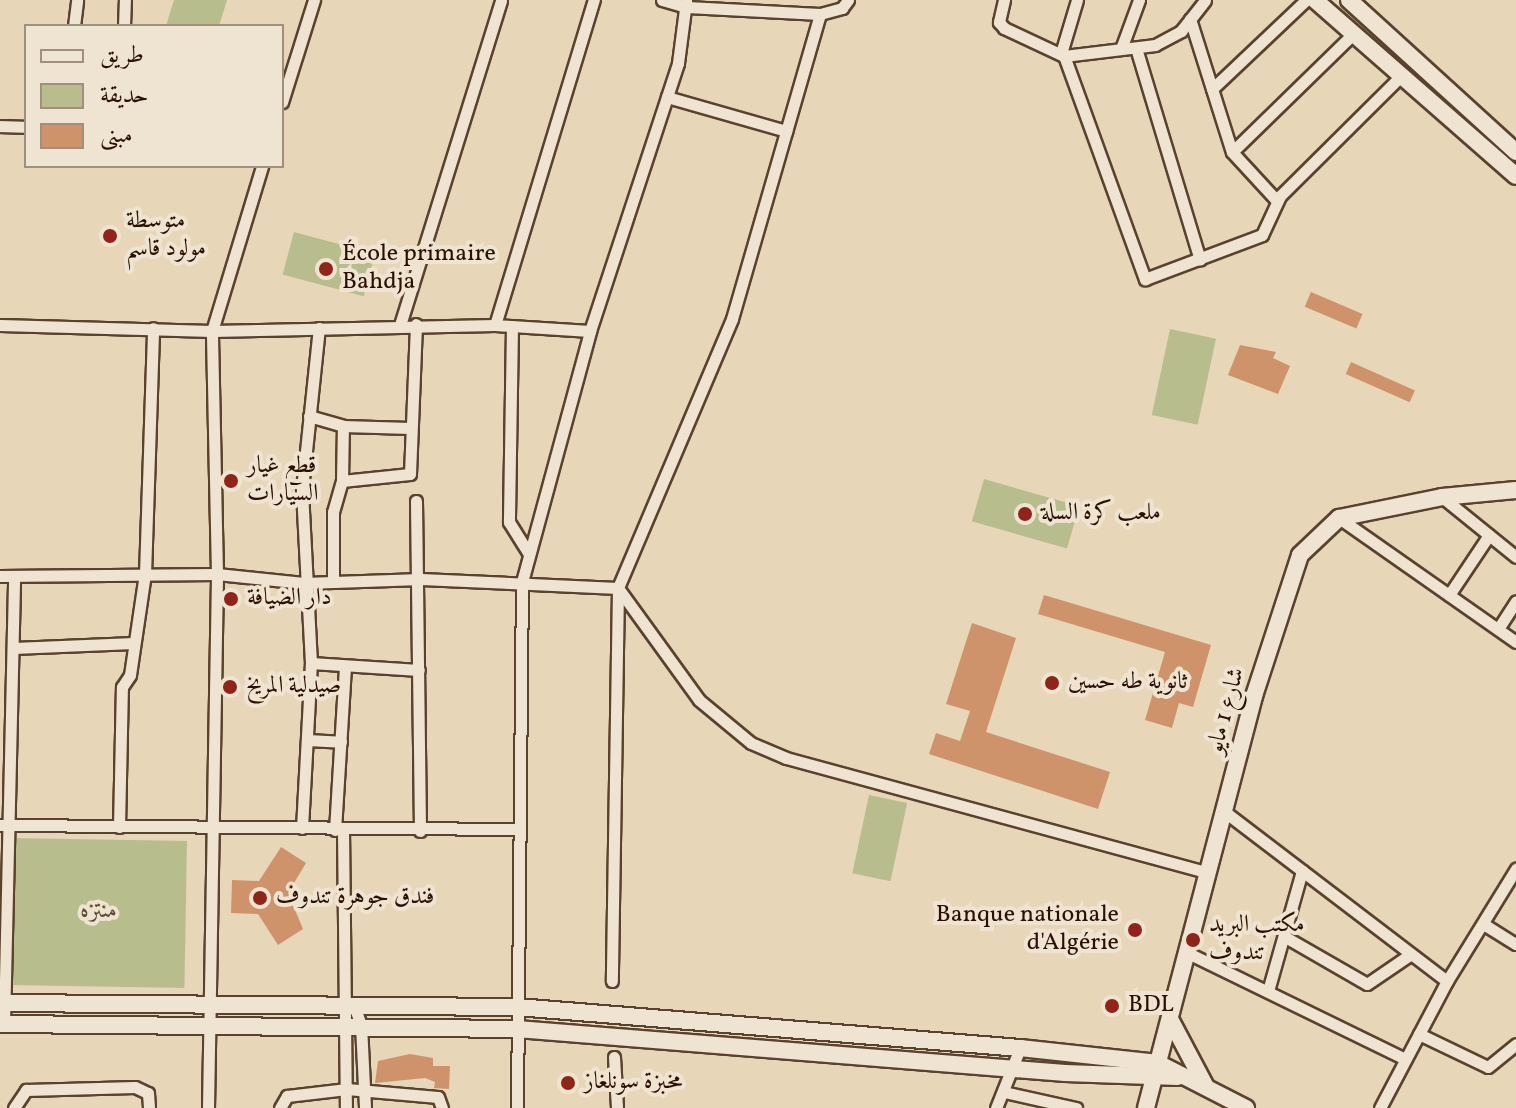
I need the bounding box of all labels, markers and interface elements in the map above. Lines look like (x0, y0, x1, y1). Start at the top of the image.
legend (24, 24, 284, 168)
text: طريق (100, 39, 144, 73)
text: حديقة (100, 79, 149, 113)
text: مبنى (100, 119, 133, 153)
place label: متوسطة مولود قاسم (126, 208, 206, 264)
marker: متوسطة مولود قاسم (101, 227, 119, 245)
place label: École primaire Bahdja (342, 241, 496, 297)
marker: École primaire Bahdja (317, 260, 335, 278)
place label: قطع غيار السيارات (247, 453, 318, 509)
marker: قطع غيار السيارات (222, 472, 240, 490)
place label: ملعب كرة السلة (1041, 500, 1161, 528)
marker: ملعب كرة السلة (1016, 505, 1034, 523)
place label: دار الضيافة (247, 585, 332, 613)
marker: دار الضيافة (222, 590, 240, 608)
street label: شارع 1 مايو (1202, 665, 1252, 757)
place label: ثانوية طه حسين (1068, 669, 1187, 697)
place label: صيدلية المريخ (246, 673, 341, 701)
marker: ثانوية طه حسين (1043, 674, 1061, 692)
marker: صيدلية المريخ (221, 678, 239, 696)
place label: فندق جوهرة تندوف (276, 884, 434, 912)
marker: فندق جوهرة تندوف (251, 889, 269, 907)
park label: منتزه (80, 898, 118, 926)
place label: Banque nationale d'Algérie (936, 902, 1119, 958)
place label: مكتب البريد تندوف (1209, 912, 1304, 968)
marker: Banque nationale d'Algérie (1126, 921, 1144, 939)
marker: مكتب البريد تندوف (1184, 931, 1202, 949)
place label: BDL (1128, 992, 1174, 1020)
marker: BDL (1103, 997, 1121, 1015)
place label: مخبزة سونلغاز (584, 1069, 683, 1097)
marker: مخبزة سونلغاز (559, 1074, 577, 1092)

